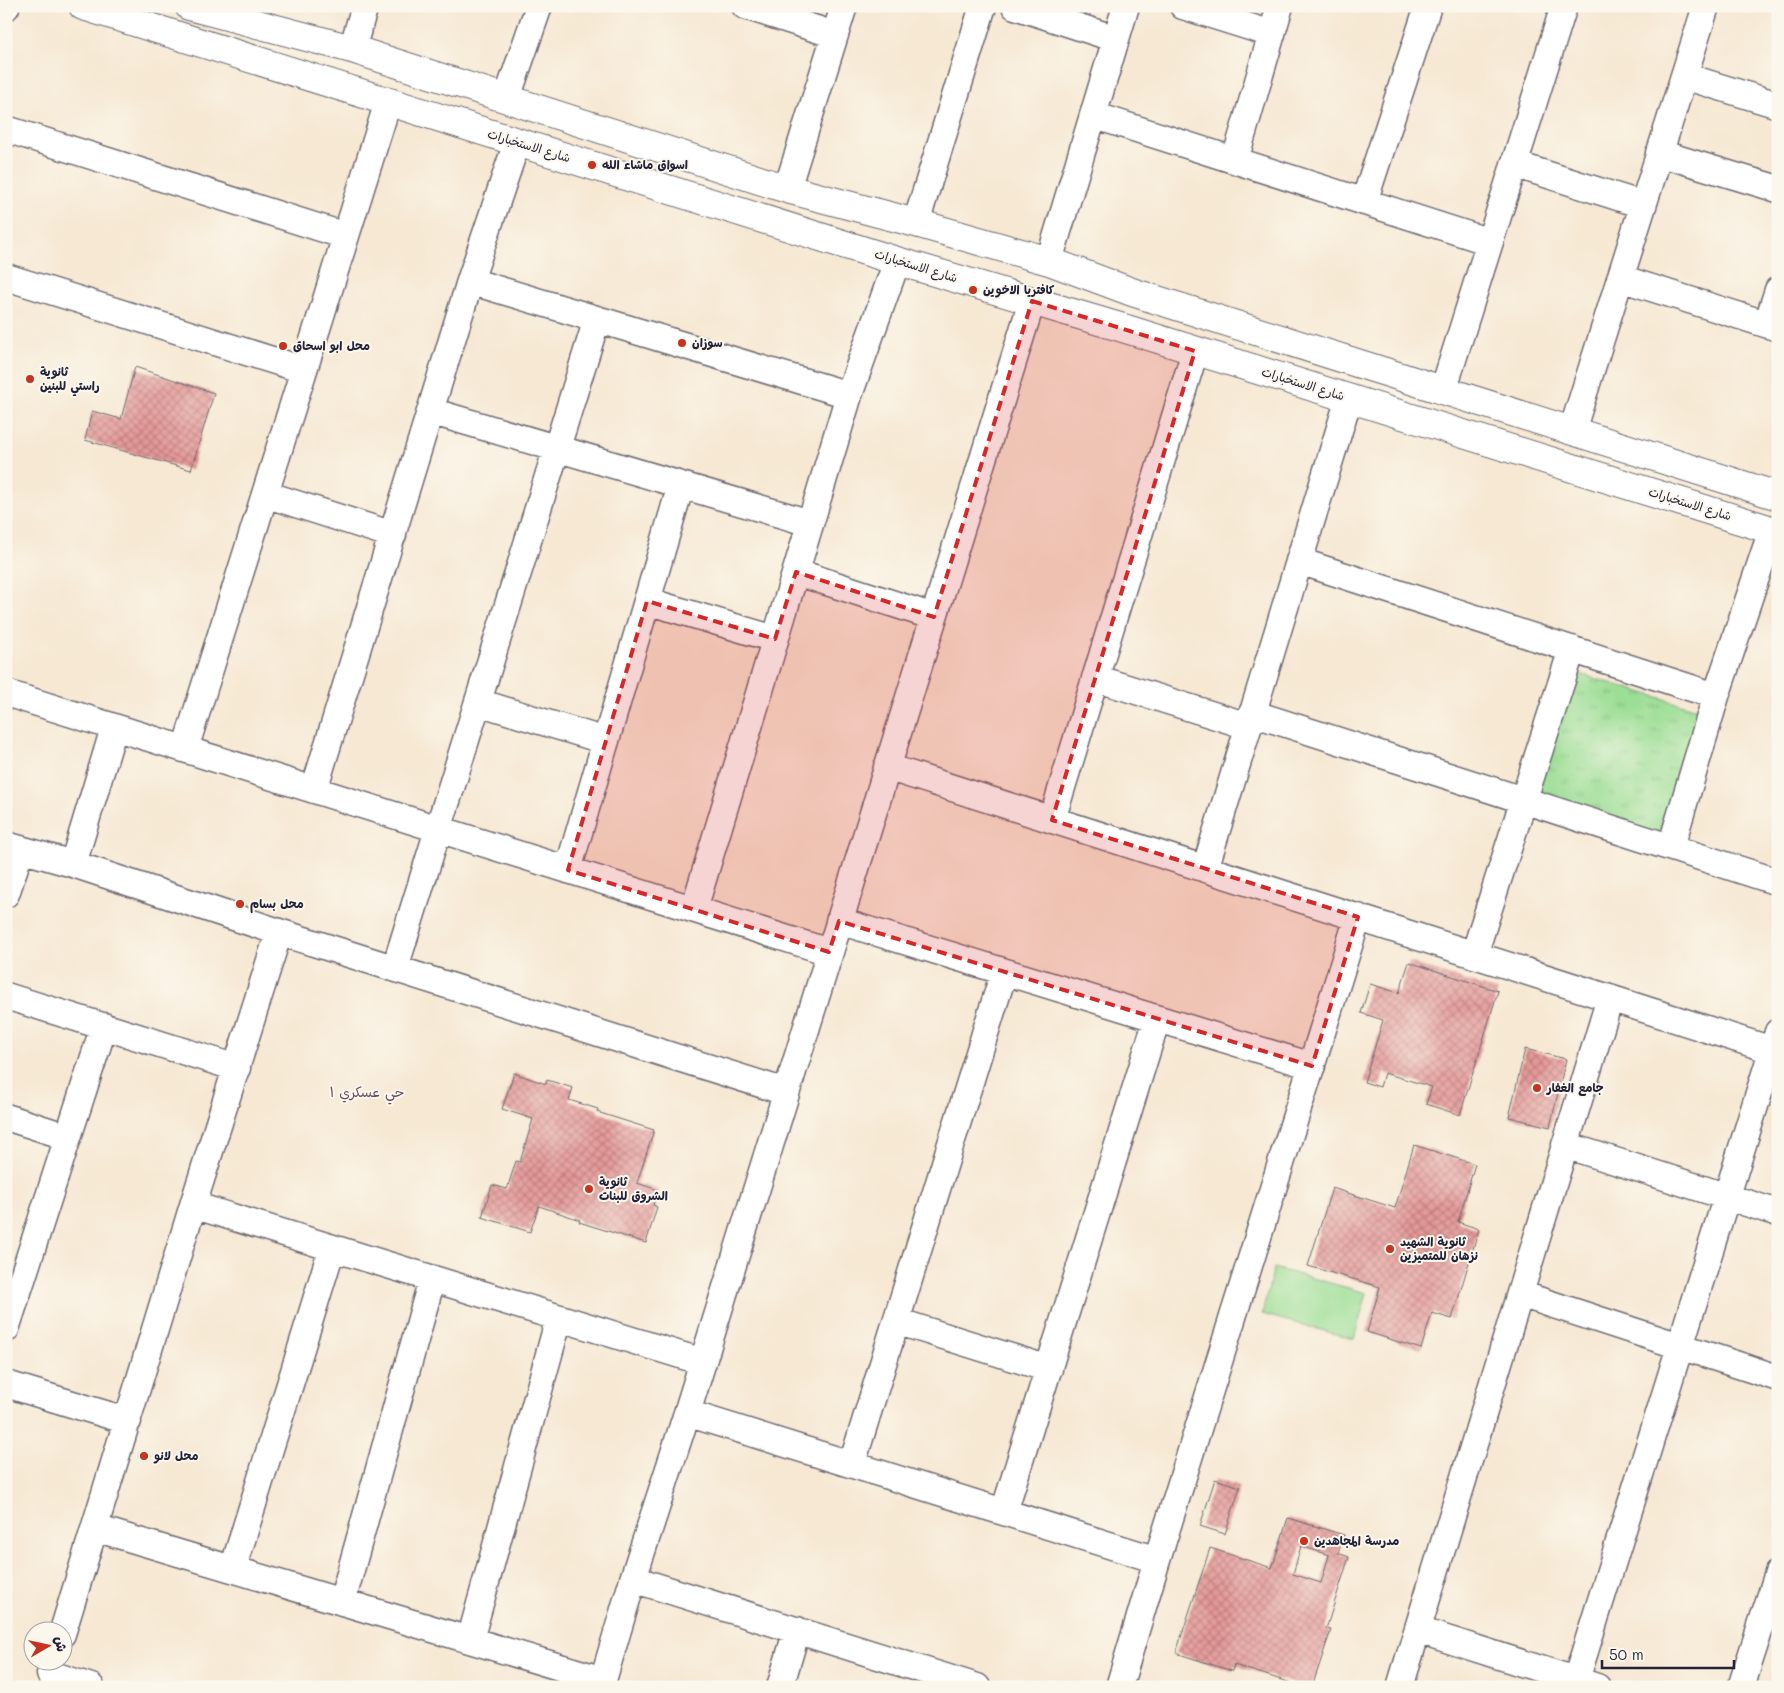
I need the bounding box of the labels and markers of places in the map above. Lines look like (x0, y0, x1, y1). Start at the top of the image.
place label: اسواق ماشاء الله (602, 156, 688, 173)
marker: اسواق ماشاء الله (586, 159, 598, 171)
place label: كافتريا الاخوين (983, 281, 1055, 298)
marker: كافتريا الاخوين (967, 284, 979, 296)
place label: سوزان (692, 334, 722, 351)
place label: محل ابو اسحاق (293, 337, 370, 354)
marker: سوزان (676, 337, 688, 349)
marker: محل ابو اسحاق (277, 340, 289, 352)
place label: ثانوية راستي للبنين (40, 363, 100, 397)
marker: ثانوية راستي للبنين (24, 373, 36, 385)
place label: محل بسام (250, 895, 304, 913)
marker: محل بسام (234, 898, 246, 910)
place label: جامع الغفار (1546, 1079, 1604, 1097)
marker: جامع الغفار (1531, 1082, 1543, 1094)
place label: ثانوية الشروق للبنات (599, 1173, 668, 1203)
marker: ثانوية الشروق للبنات (583, 1183, 595, 1195)
place label: ثانوية الشهيد نزهان للمتميزين (1400, 1233, 1478, 1263)
marker: ثانوية الشهيد نزهان للمتميزين (1384, 1243, 1396, 1255)
place label: محل لانو (153, 1447, 198, 1464)
marker: محل لانو (138, 1450, 150, 1462)
place label: مدرسة المجاهدين (1314, 1532, 1399, 1548)
marker: مدرسة المجاهدين (1298, 1535, 1310, 1547)

